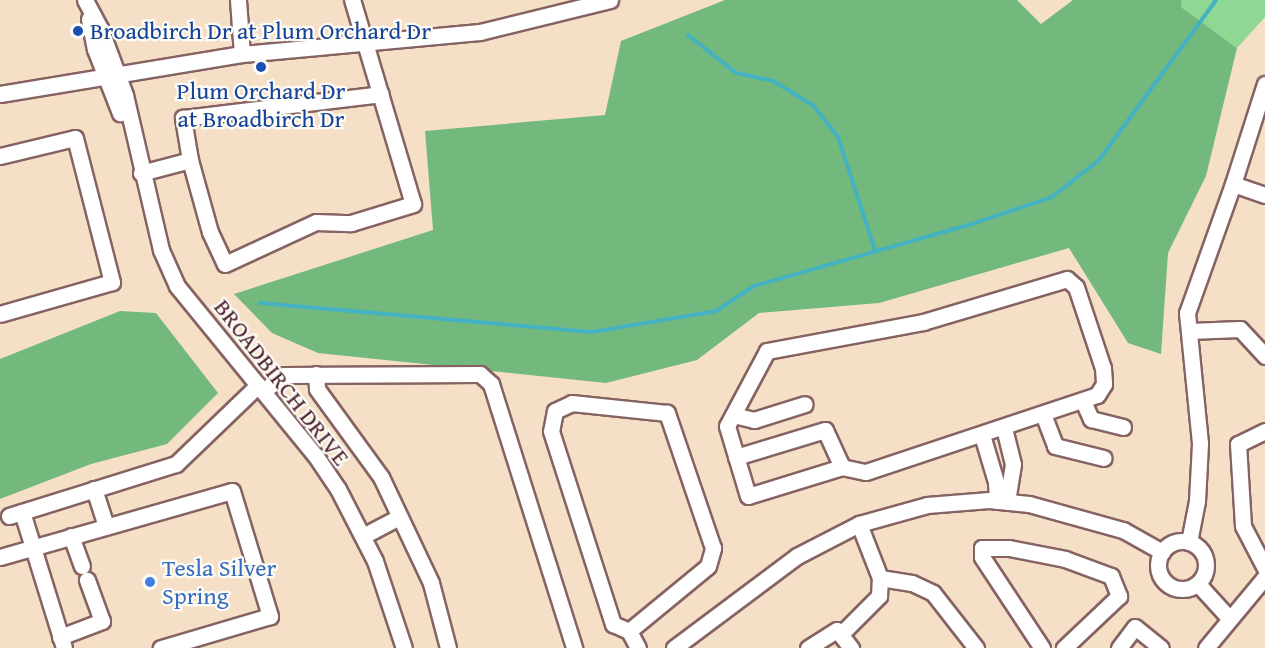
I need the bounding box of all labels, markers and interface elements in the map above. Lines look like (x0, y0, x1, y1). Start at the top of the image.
place label: Broadbirch Dr at Plum Orchard Dr (90, 17, 431, 45)
marker: Broadbirch Dr at Plum Orchard Dr (71, 24, 85, 38)
marker: Plum Orchard Dr at Broadbirch Dr (254, 60, 268, 74)
place label: Plum Orchard Dr at Broadbirch Dr (177, 77, 345, 133)
street label: BROADBIRCH DRIVE (208, 293, 356, 471)
place label: Tesla Silver Spring (162, 554, 276, 610)
marker: Tesla Silver Spring (143, 575, 157, 589)

